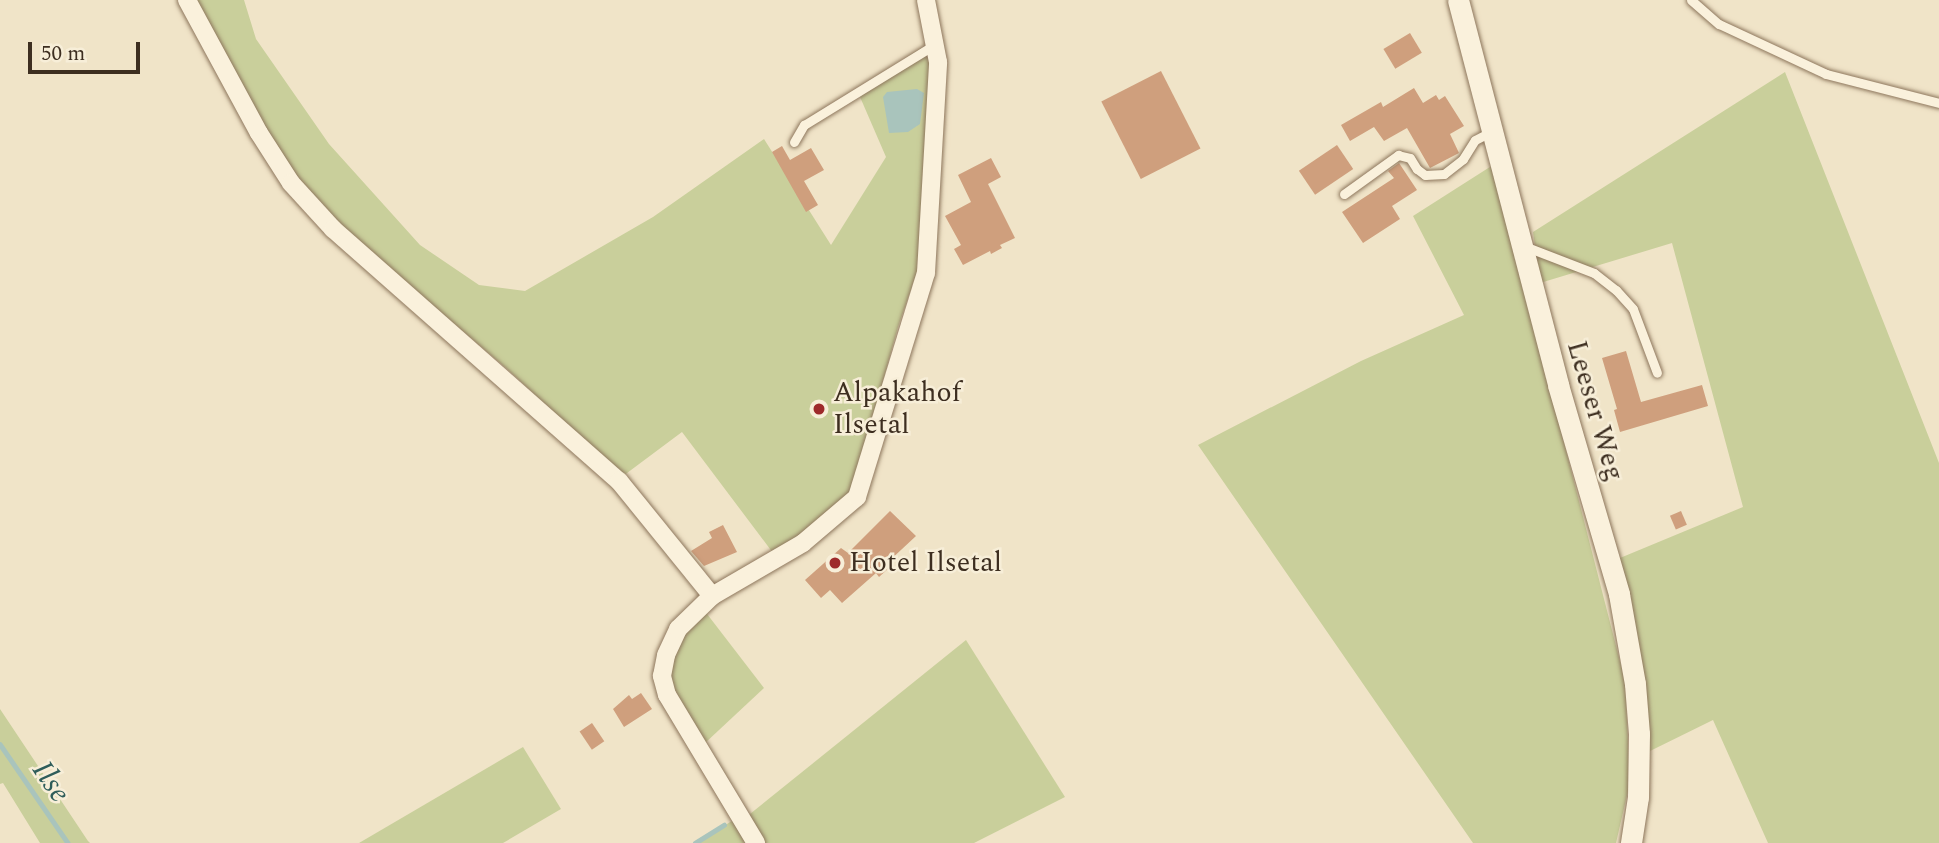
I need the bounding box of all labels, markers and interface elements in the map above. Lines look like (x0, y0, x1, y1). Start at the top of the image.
scale bar (32, 28, 144, 72)
text: 50 m (41, 38, 85, 70)
street label: Leeser Weg (1559, 337, 1631, 485)
place label: Alpakahof Ilsetal (833, 376, 961, 442)
marker: Alpakahof Ilsetal (811, 401, 827, 417)
place label: Hotel Ilsetal (849, 546, 1002, 580)
marker: Hotel Ilsetal (827, 555, 843, 571)
water label: Ilse (24, 754, 78, 810)

